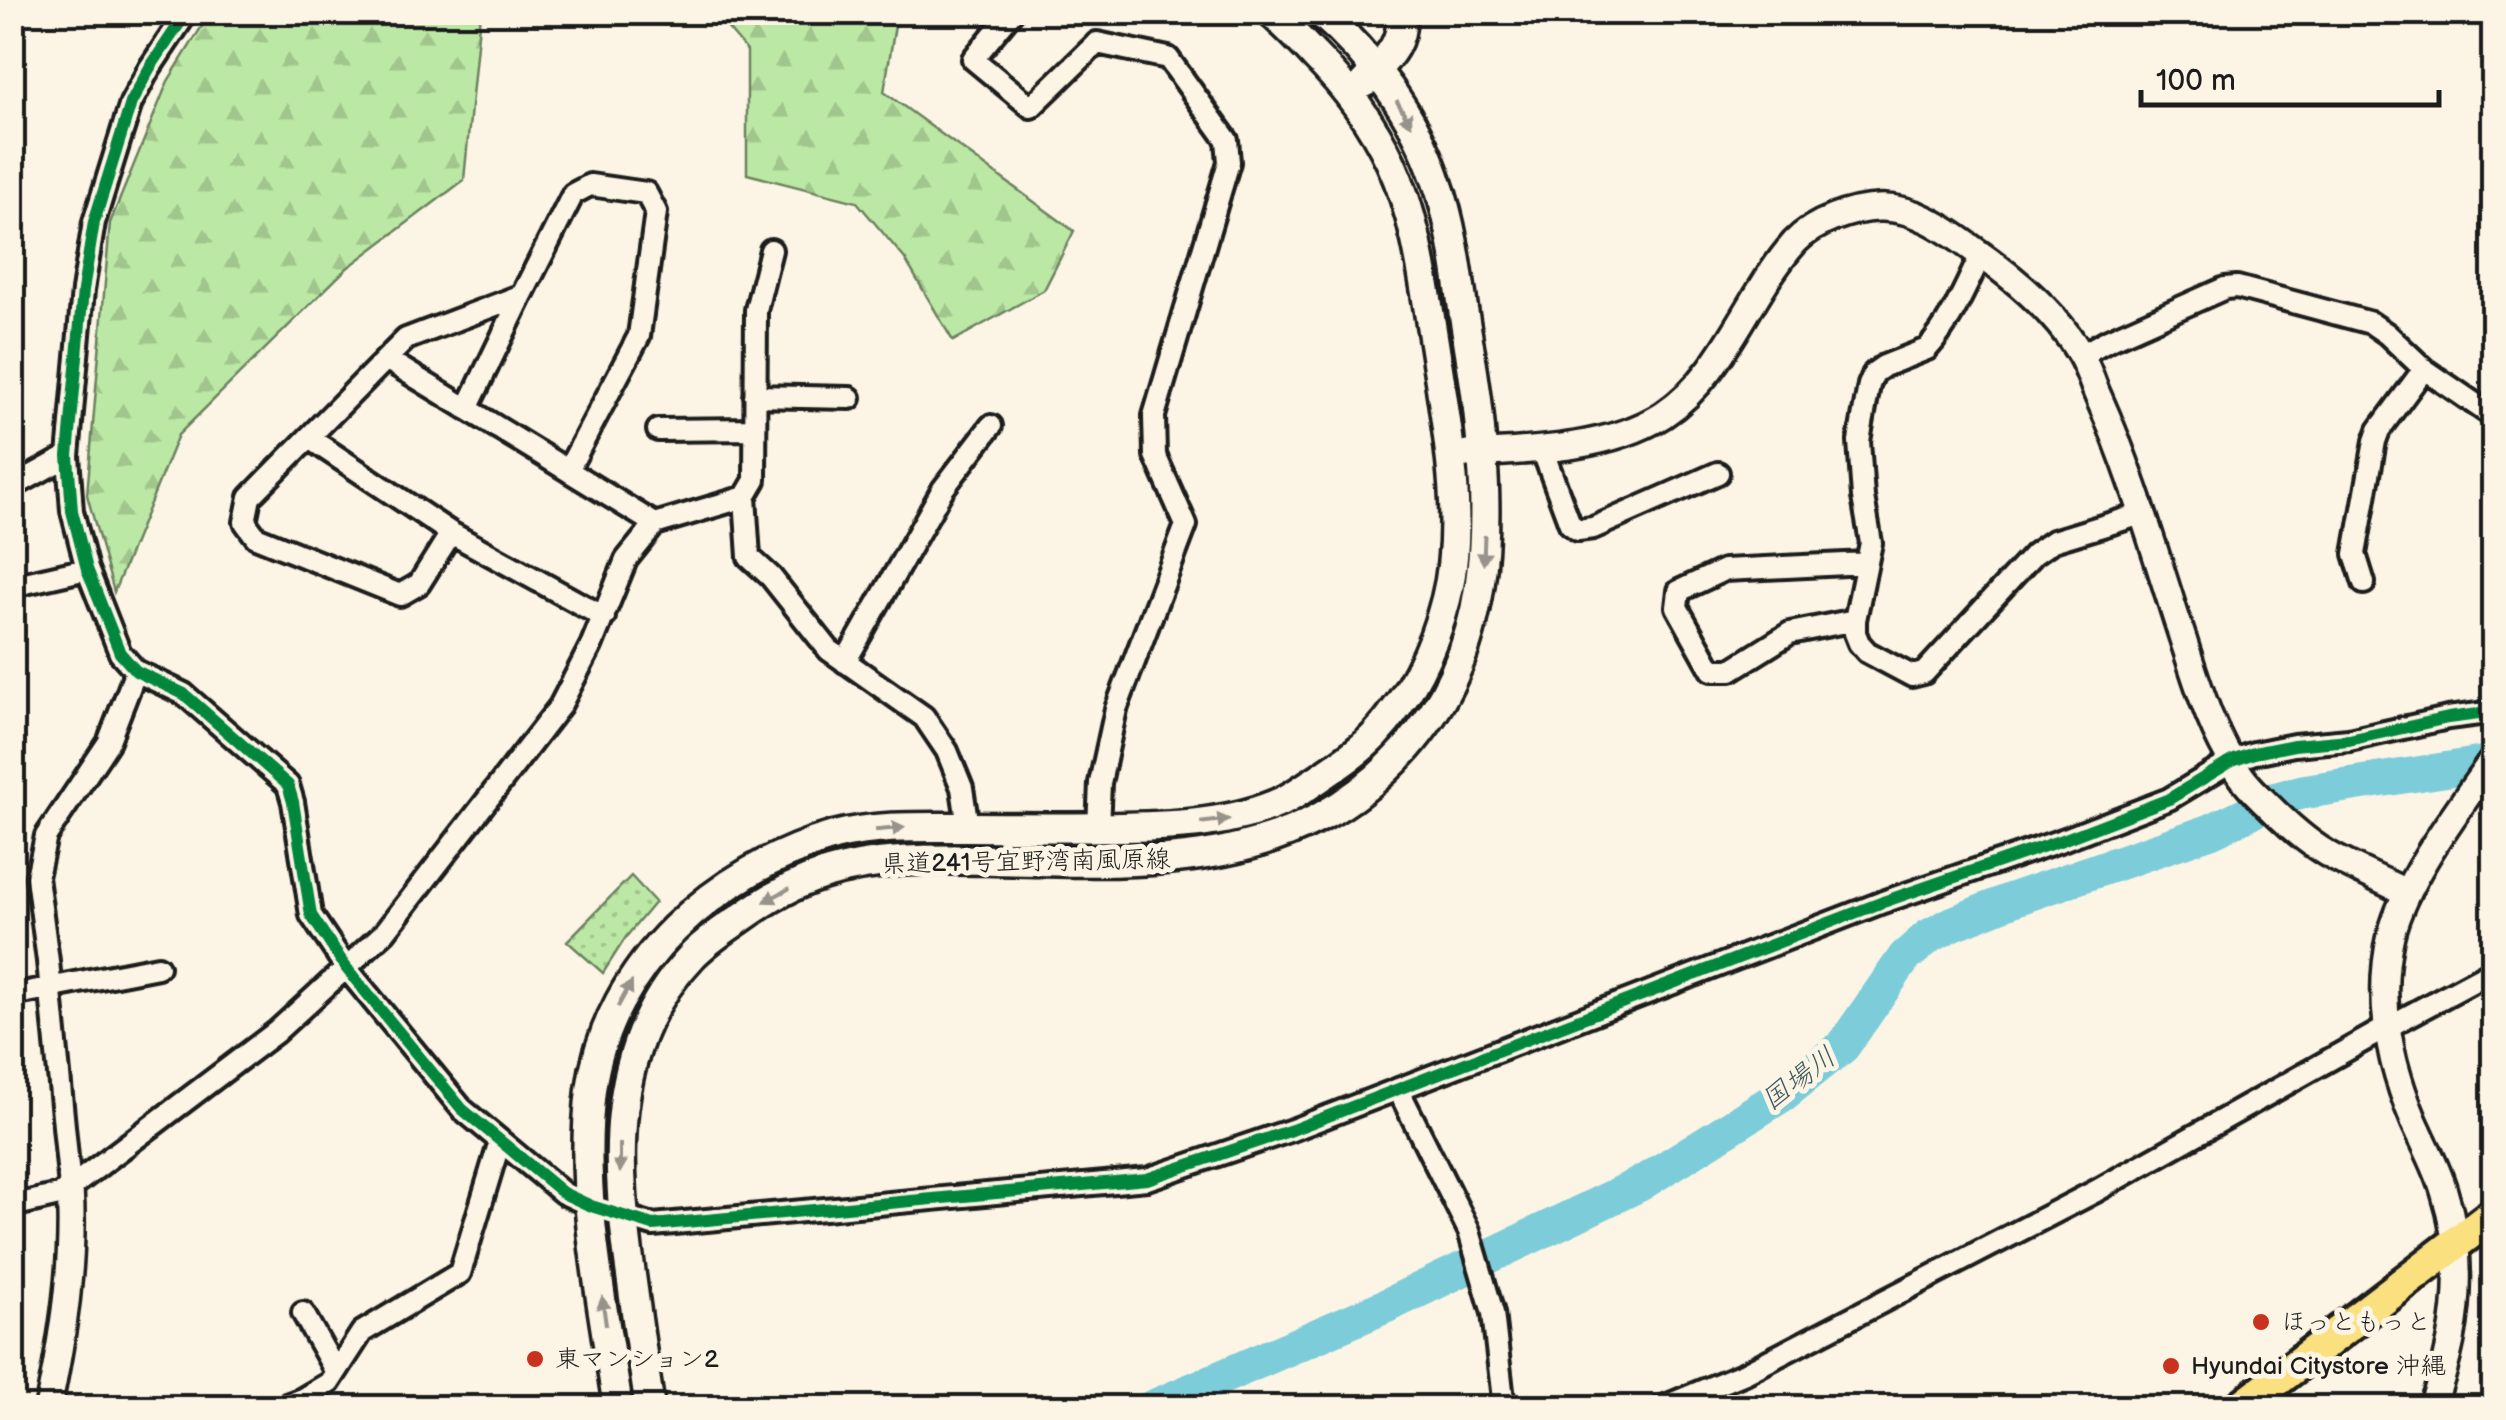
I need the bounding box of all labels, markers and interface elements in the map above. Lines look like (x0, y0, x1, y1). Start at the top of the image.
scale bar (2141, 45, 2438, 107)
text: 100 m (2156, 63, 2236, 99)
one-way arrow (1395, 99, 1412, 127)
one-way arrow (1475, 535, 1491, 567)
one-way arrow (1199, 813, 1231, 829)
one-way arrow (875, 820, 906, 836)
street label: 県道241号宜野湾南風原線 (881, 844, 1171, 880)
one-way arrow (762, 886, 791, 903)
one-way arrow (617, 979, 634, 1008)
water label: 国場川 (1756, 1041, 1842, 1117)
one-way arrow (612, 1143, 628, 1175)
one-way arrow (596, 1295, 611, 1326)
place label: ほっともっと (2281, 1307, 2431, 1338)
marker: ほっともっと (2250, 1311, 2272, 1333)
place label: 東マンション2 (555, 1344, 719, 1375)
marker: 東マンション2 (524, 1348, 546, 1370)
place label: Hyundai Citystore 沖縄 (2191, 1351, 2446, 1382)
marker: Hyundai Citystore 沖縄 (2160, 1355, 2182, 1377)

